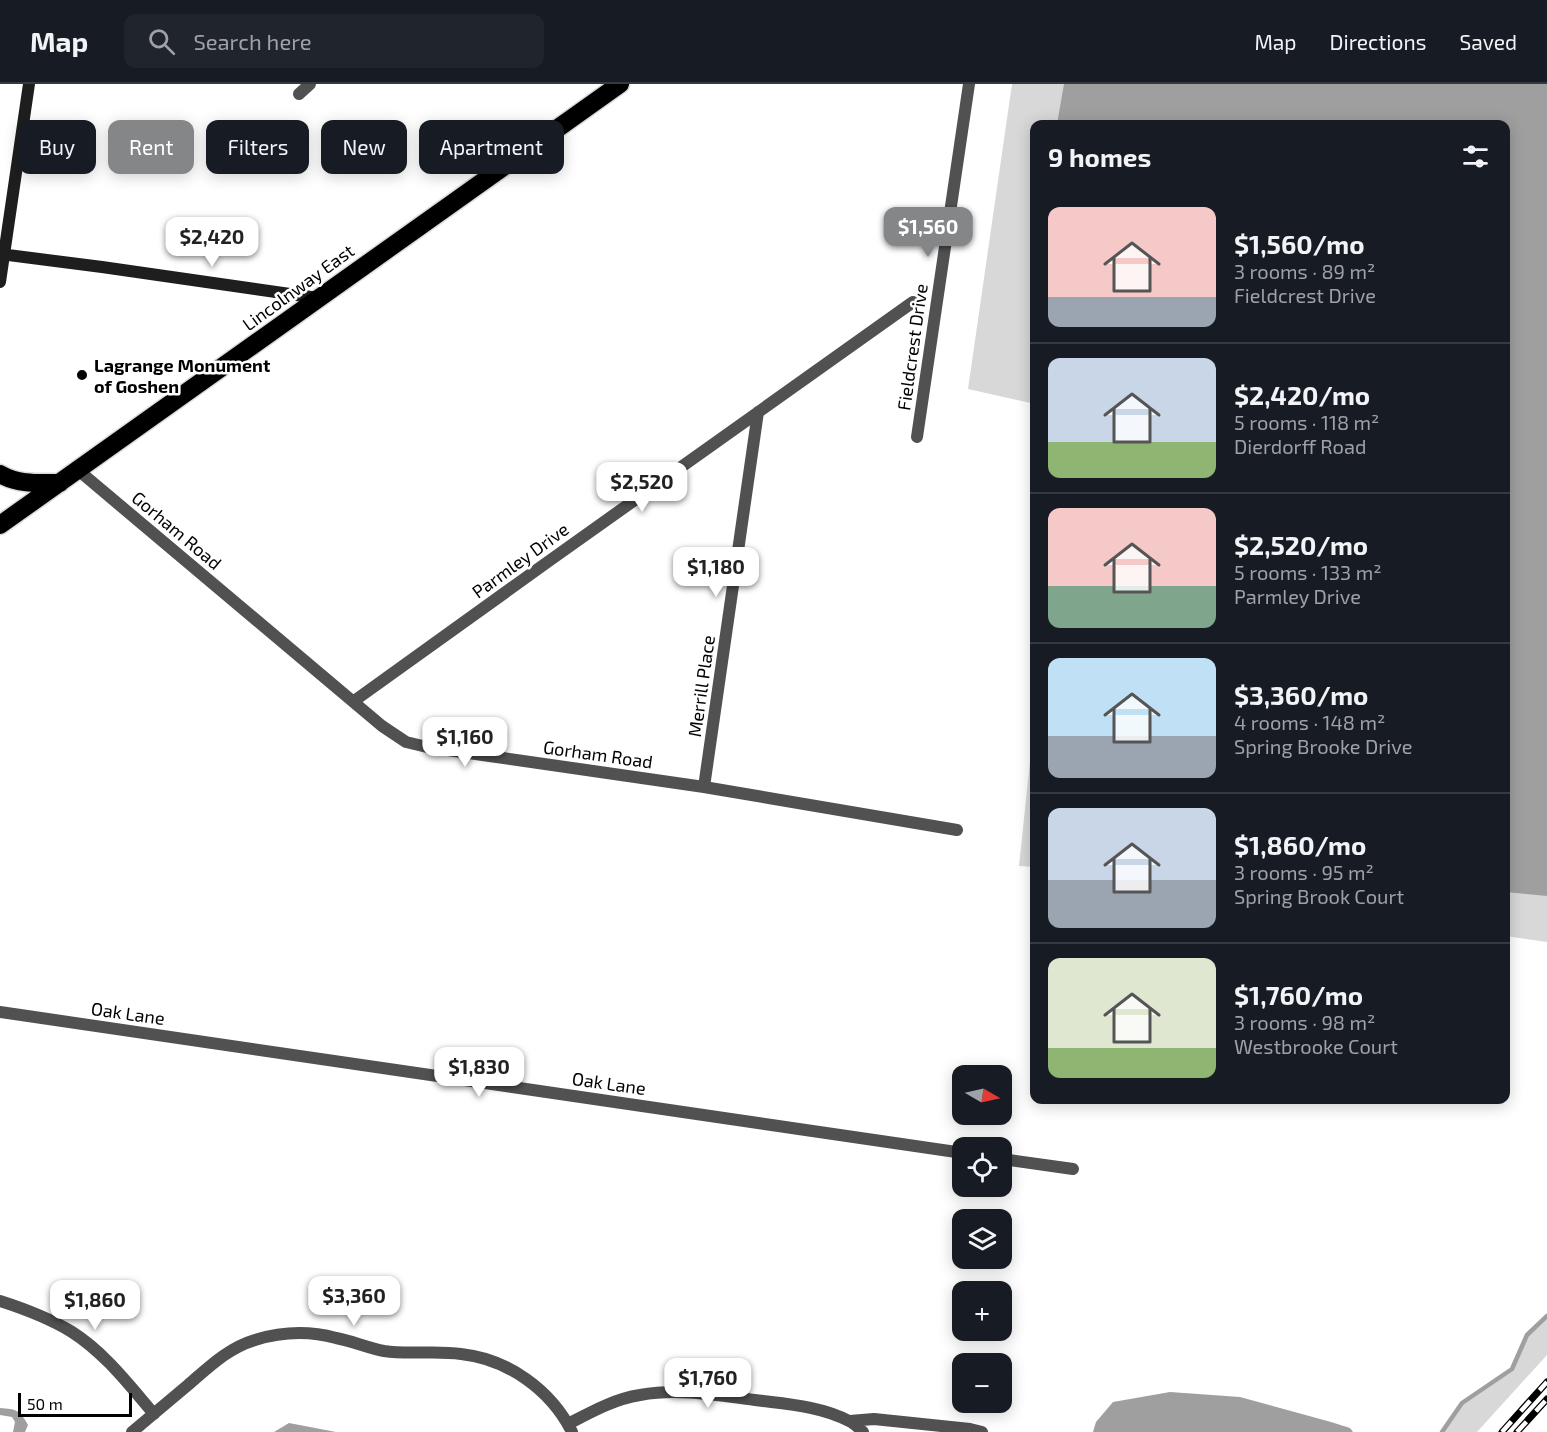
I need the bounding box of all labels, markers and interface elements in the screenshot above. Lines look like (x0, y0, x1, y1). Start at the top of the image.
search box (124, 14, 544, 68)
text: Map (30, 24, 88, 58)
icon: search (145, 25, 178, 58)
text: Search here (193, 28, 312, 54)
text: Map (1254, 29, 1297, 54)
text: Directions (1330, 29, 1426, 54)
text: Saved (1459, 29, 1517, 54)
chip: Buy (18, 120, 96, 174)
chip: Rent (108, 120, 194, 174)
chip: Filters (206, 120, 309, 174)
chip: New (321, 120, 407, 174)
chip: Apartment (419, 120, 564, 174)
icon: filters (1459, 140, 1492, 173)
text: 9 homes (1048, 141, 1151, 172)
pin: $1,560 (879, 207, 977, 258)
text: $1,560 (898, 214, 958, 238)
pin: $2,420 (163, 217, 261, 268)
text: $2,420 (180, 224, 244, 248)
text: $1,560/mo (1234, 228, 1364, 259)
icon: home (1096, 231, 1168, 303)
street label: Lincolnway East (238, 239, 358, 335)
text: 3 rooms · 89 m² (1234, 259, 1375, 283)
street label: Fieldcrest Drive (892, 282, 932, 412)
text: Fieldcrest Drive (1234, 283, 1376, 307)
place label: Lagrange Monument of Goshen (94, 354, 271, 397)
marker: Lagrange Monument of Goshen (75, 368, 89, 382)
text: $2,420/mo (1234, 379, 1370, 410)
icon: home (1096, 382, 1168, 454)
text: 5 rooms · 118 m² (1234, 410, 1379, 434)
text: Dierdorff Road (1234, 434, 1366, 458)
pin: $2,520 (593, 462, 691, 513)
text: $2,520 (610, 469, 674, 493)
street label: Gorham Road (128, 486, 226, 574)
street label: Parmley Drive (467, 518, 573, 602)
text: $2,520/mo (1234, 529, 1368, 560)
icon: home (1096, 532, 1168, 604)
pin: $1,180 (667, 547, 765, 598)
text: $1,180 (687, 554, 745, 578)
text: 5 rooms · 133 m² (1234, 560, 1381, 584)
text: Parmley Drive (1234, 584, 1361, 608)
street label: Merrill Place (683, 634, 719, 738)
text: $3,360/mo (1234, 679, 1368, 710)
icon: home (1096, 682, 1168, 754)
text: 4 rooms · 148 m² (1234, 710, 1385, 734)
pin: $1,160 (416, 717, 514, 768)
text: $1,160 (436, 724, 494, 748)
text: Spring Brooke Drive (1234, 734, 1412, 758)
street label: Gorham Road (542, 735, 654, 773)
text: $1,860/mo (1234, 829, 1366, 860)
icon: home (1096, 832, 1168, 904)
text: 3 rooms · 95 m² (1234, 860, 1374, 884)
text: Spring Brook Court (1234, 884, 1404, 908)
text: $1,760/mo (1234, 979, 1363, 1010)
icon: home (1096, 982, 1168, 1054)
street label: Oak Lane (90, 997, 166, 1029)
text: 3 rooms · 98 m² (1234, 1010, 1375, 1034)
text: Westbrooke Court (1234, 1034, 1398, 1058)
pin: $1,830 (430, 1047, 528, 1098)
text: $1,830 (448, 1054, 510, 1078)
north arrow (952, 1065, 1012, 1125)
map controls (952, 1065, 1012, 1413)
street label: Oak Lane (571, 1067, 647, 1099)
button: locate (952, 1137, 1012, 1197)
button: layers (952, 1209, 1012, 1269)
pin: $3,360 (305, 1276, 403, 1327)
pin: $1,860 (46, 1280, 144, 1331)
button: + (952, 1281, 1012, 1341)
text: $3,360 (322, 1283, 386, 1307)
text: $1,860 (64, 1287, 126, 1311)
button: − (952, 1353, 1012, 1413)
pin: $1,760 (659, 1358, 757, 1409)
text: $1,760 (678, 1365, 738, 1389)
scale bar (18, 1390, 132, 1418)
text: 50 m (27, 1394, 63, 1413)

